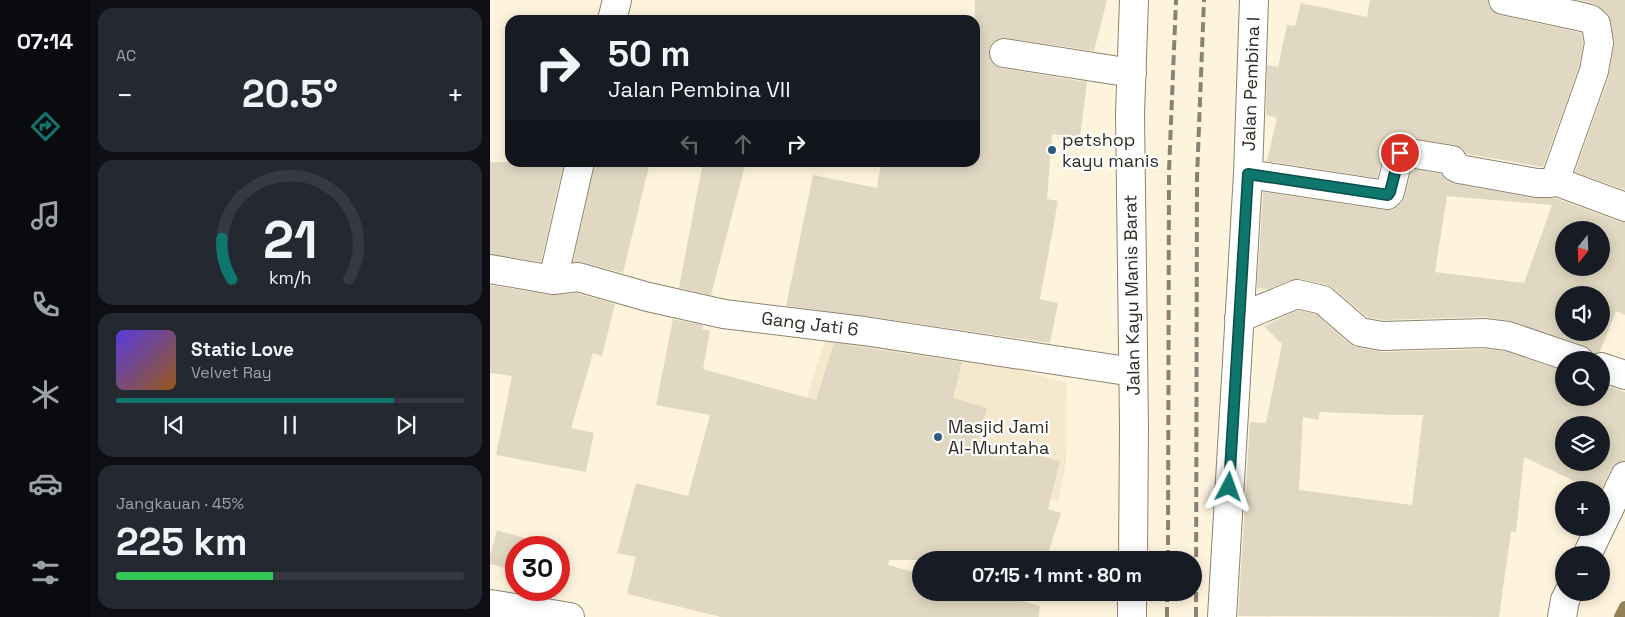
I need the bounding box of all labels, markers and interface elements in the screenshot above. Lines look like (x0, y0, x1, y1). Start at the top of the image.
street label: Jalan Pembina I (1237, 17, 1264, 151)
text: 07:14 (17, 27, 73, 55)
text: 50 m (608, 32, 690, 76)
icon: right (525, 35, 590, 100)
text: AC (116, 45, 136, 66)
text: 20.5° (242, 70, 338, 118)
text: Jalan Pembina VII (608, 75, 791, 103)
text: − (116, 77, 133, 113)
text: + (447, 77, 464, 113)
icon: directions (28, 109, 63, 144)
place label: petshop kayu manis (1062, 128, 1159, 172)
icon: left (676, 130, 704, 158)
icon: ahead (729, 130, 757, 158)
icon: right (782, 130, 810, 158)
pin (1379, 132, 1421, 174)
icon: arrive (1386, 139, 1414, 167)
marker: petshop kayu manis (1046, 144, 1058, 156)
street label: Jalan Kayu Manis Barat (1118, 194, 1145, 396)
icon: music (28, 198, 63, 233)
text: 21 (263, 207, 317, 273)
north arrow (1555, 221, 1610, 276)
map controls (1555, 221, 1610, 601)
text: km/h (269, 266, 311, 289)
button: sound (1555, 286, 1610, 341)
icon: phone (28, 287, 63, 322)
street label: Gang Jati 6 (760, 306, 860, 341)
text: Static Love (191, 337, 294, 362)
button: search (1555, 351, 1610, 406)
text: Velvet Ray (191, 362, 272, 383)
icon: climate (28, 377, 63, 412)
icon: previous (160, 411, 188, 439)
icon: pause (276, 411, 304, 439)
icon: next (392, 411, 420, 439)
place label: Masjid Jami Al-Muntaha (948, 415, 1049, 459)
button: layers (1555, 416, 1610, 471)
marker: Masjid Jami Al-Muntaha (932, 431, 944, 443)
position arrow (1202, 460, 1254, 512)
icon: car (28, 466, 63, 501)
button: + (1555, 481, 1610, 536)
text: Jangkauan · 45% (116, 493, 244, 514)
text: 225 km (116, 518, 247, 566)
speed limit sign: 30 (505, 536, 570, 601)
button: − (1555, 546, 1610, 601)
icon: filters (28, 555, 63, 590)
text: 07:15 · 1 mnt · 80 m (972, 563, 1142, 588)

